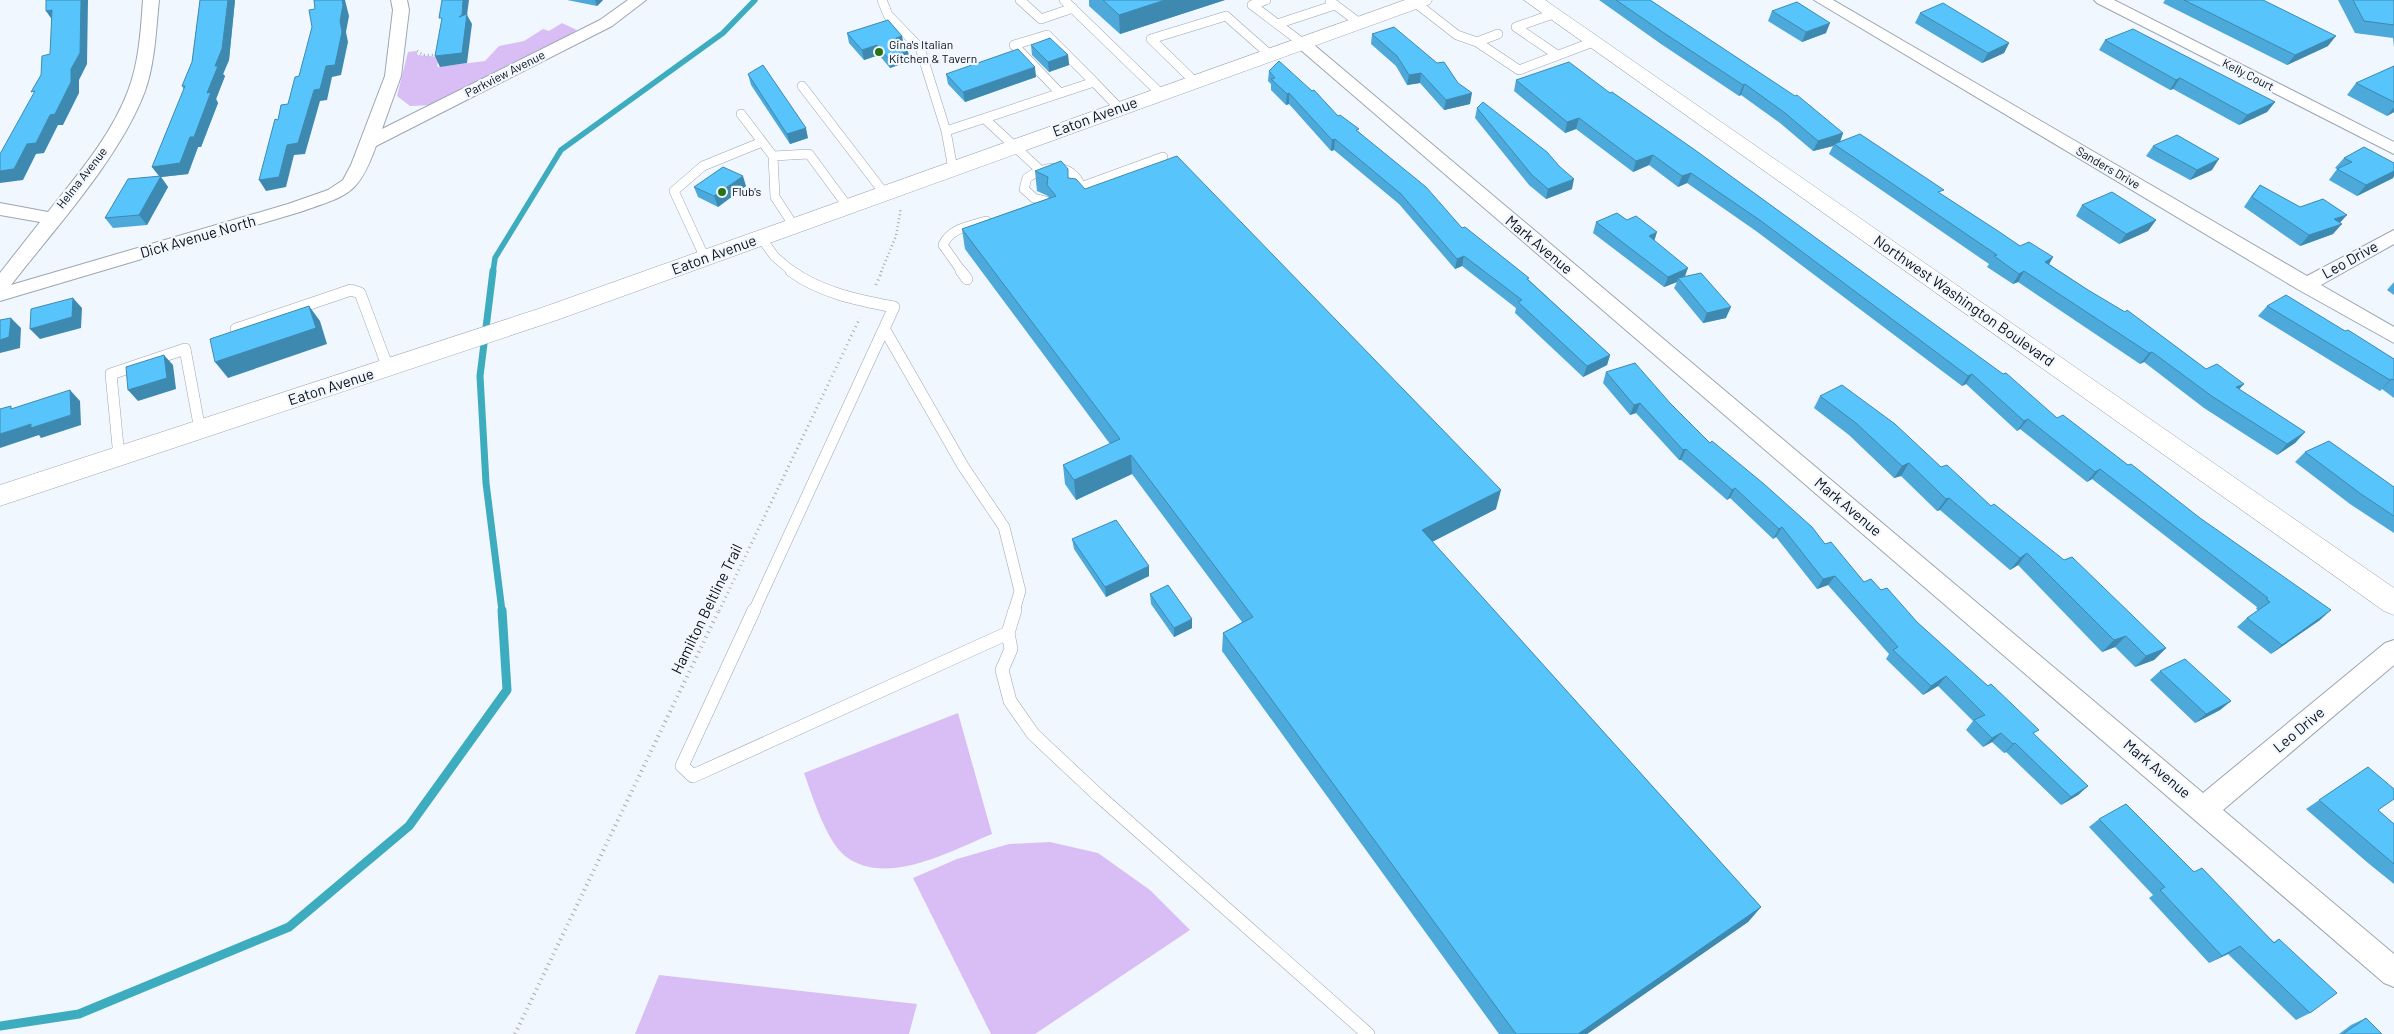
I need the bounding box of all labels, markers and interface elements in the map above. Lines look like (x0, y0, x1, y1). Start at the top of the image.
place label: Gina's Italian Kitchen & Tavern (889, 37, 977, 65)
marker: Gina's Italian Kitchen & Tavern (873, 46, 885, 58)
street label: Parkview Avenue (462, 47, 547, 99)
street label: Kelly Court (2220, 55, 2277, 93)
street label: Eaton Avenue (1050, 92, 1139, 140)
street label: Sanders Drive (2074, 143, 2143, 191)
street label: Helma Avenue (53, 144, 109, 211)
place label: Flub's (732, 184, 761, 198)
marker: Flub's (716, 186, 728, 198)
street label: Dick Avenue North (138, 211, 258, 261)
street label: Mark Avenue (1502, 211, 1577, 277)
street label: Eaton Avenue (669, 230, 758, 278)
street label: Northwest Washington Boulevard (1871, 231, 2058, 370)
street label: Leo Drive (2318, 236, 2381, 282)
street label: Eaton Avenue (286, 364, 376, 408)
street label: Mark Avenue (1811, 473, 1886, 539)
street label: Hamilton Beltline Trail (667, 541, 745, 676)
street label: Leo Drive (2269, 703, 2328, 756)
street label: Mark Avenue (2120, 735, 2195, 801)

